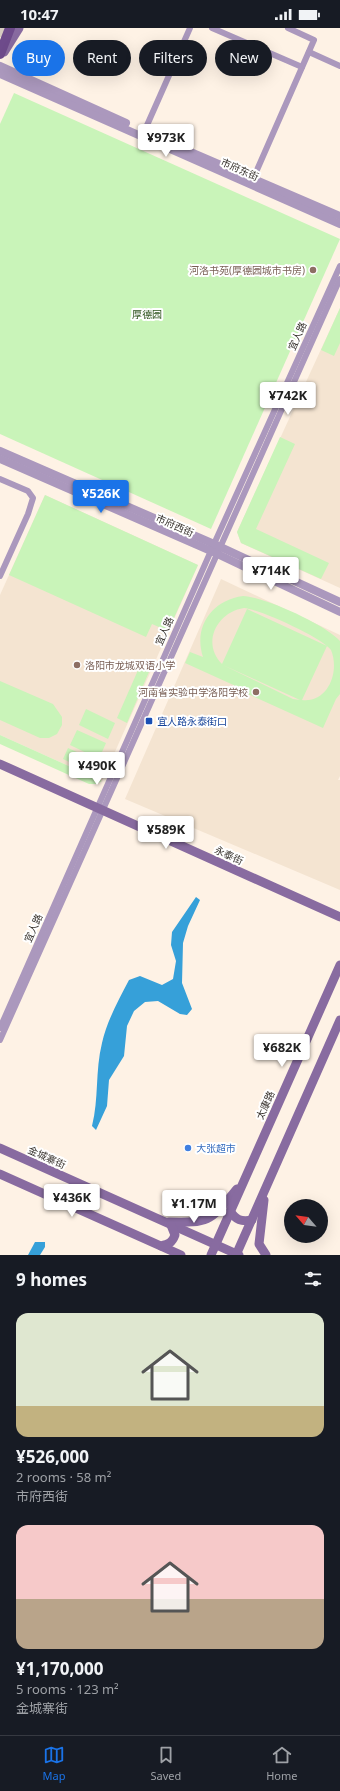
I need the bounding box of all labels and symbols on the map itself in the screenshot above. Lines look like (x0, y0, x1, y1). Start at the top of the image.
pin: ¥973K (138, 124, 194, 158)
street label: 市府东街 (219, 154, 261, 184)
place label: 河洛书苑(厚德园城市书房) (189, 263, 305, 277)
marker: 河洛书苑(厚德园城市书房) (308, 265, 318, 275)
park label: 厚德园 (132, 307, 162, 321)
street label: 宜人路 (285, 319, 309, 353)
pin: ¥742K (260, 382, 316, 416)
pin: ¥526K (73, 480, 129, 514)
street label: 市府西街 (154, 510, 196, 540)
pin: ¥714K (243, 557, 299, 591)
street label: 宜人路 (152, 614, 176, 648)
place label: 洛阳市龙城双语小学 (85, 658, 175, 672)
marker: 洛阳市龙城双语小学 (72, 660, 82, 670)
place label: 河南省实验中学洛阳学校 (138, 685, 248, 699)
marker: 河南省实验中学洛阳学校 (251, 687, 261, 697)
place label: 宜人路永泰街口 (157, 714, 227, 728)
marker: 宜人路永泰街口 (144, 716, 154, 726)
pin: ¥490K (69, 752, 125, 786)
pin: ¥589K (138, 816, 194, 850)
street label: 永泰街 (212, 843, 246, 867)
street label: 宜人路 (21, 911, 45, 945)
pin: ¥682K (254, 1034, 310, 1068)
street label: 太康路 (253, 1088, 277, 1122)
place label: 大张超市 (196, 1141, 236, 1155)
street label: 金城寨街 (26, 1142, 68, 1172)
marker: 大张超市 (183, 1143, 193, 1153)
pin: ¥436K (44, 1184, 100, 1218)
pin: ¥1.17M (161, 1190, 227, 1224)
north arrow (284, 1199, 328, 1243)

